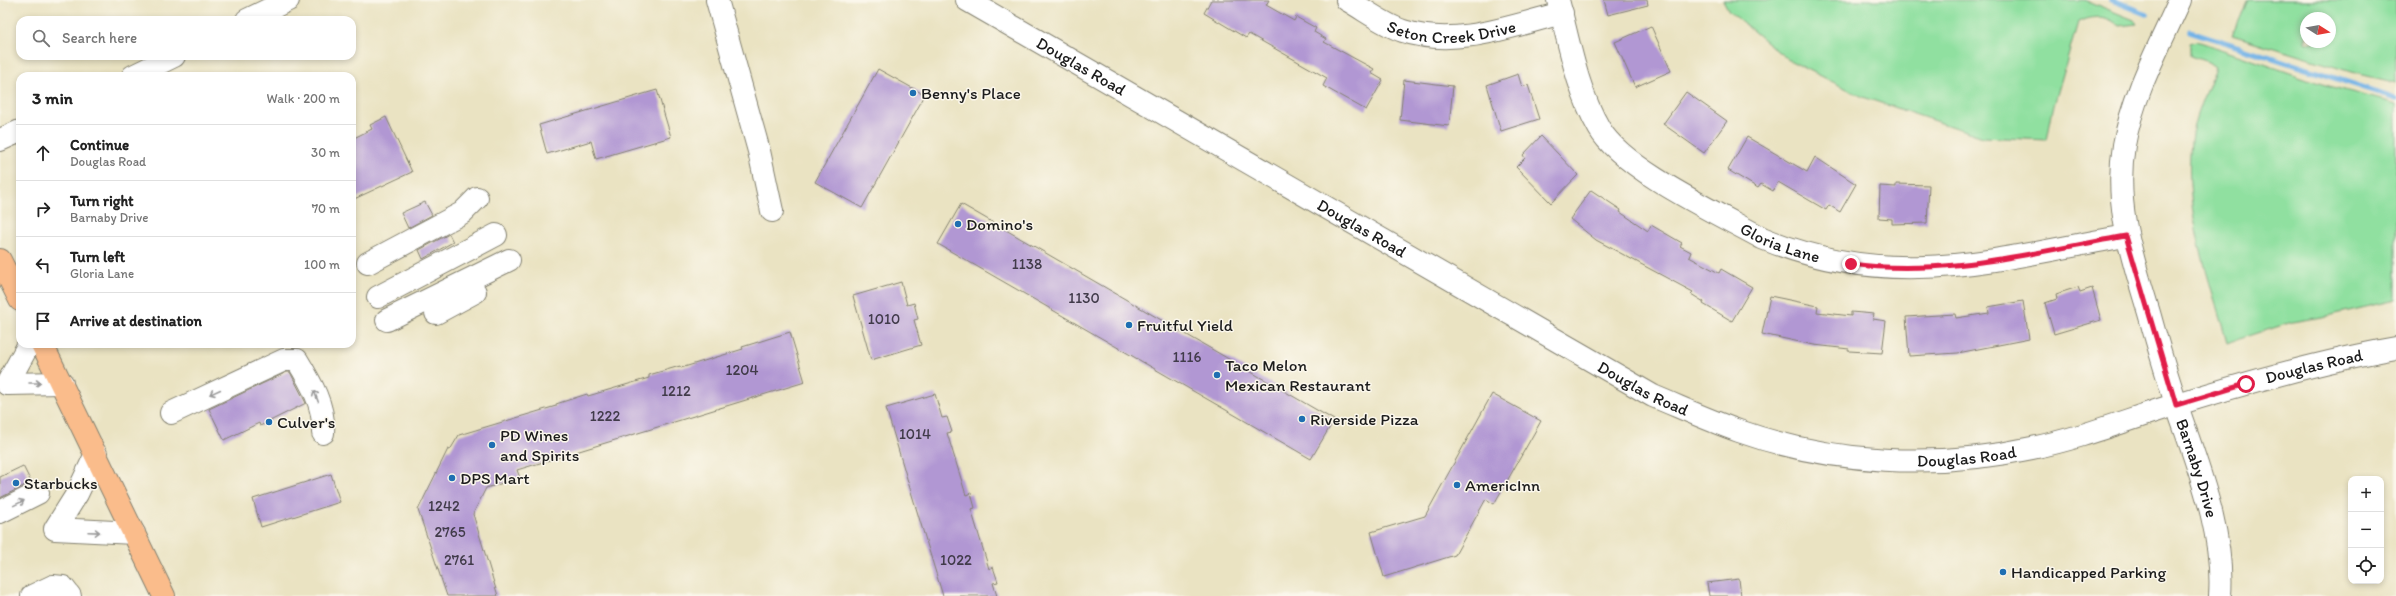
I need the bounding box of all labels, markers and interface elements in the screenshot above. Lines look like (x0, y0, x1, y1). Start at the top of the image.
north arrow (2300, 12, 2336, 48)
search box (16, 16, 356, 60)
street label: Seton Creek Drive (1384, 16, 1518, 47)
icon: search (30, 27, 52, 49)
text: Search here (62, 29, 137, 47)
street label: Douglas Road (1033, 32, 1130, 100)
place label: Benny's Place (921, 83, 1021, 103)
text: 3 min (32, 88, 73, 108)
marker: Benny's Place (908, 88, 918, 98)
text: Walk · 200 m (267, 91, 340, 106)
text: Continue (70, 136, 129, 154)
icon: ahead (32, 142, 54, 164)
text: 30 m (311, 145, 340, 160)
text: Douglas Road (70, 154, 146, 169)
text: Turn right (70, 192, 134, 210)
street label: Douglas Road (1314, 194, 1411, 262)
icon: right (32, 198, 54, 220)
text: 70 m (312, 201, 340, 216)
text: Barnaby Drive (70, 210, 149, 225)
place label: Domino's (966, 214, 1033, 234)
street label: Gloria Lane (1737, 218, 1822, 267)
marker: Domino's (953, 219, 963, 229)
text: Turn left (70, 248, 125, 266)
icon: left (32, 254, 54, 276)
house number: 1138 (1012, 255, 1042, 273)
route end (1842, 255, 1860, 273)
text: 100 m (304, 257, 340, 272)
text: Gloria Lane (70, 266, 134, 281)
house number: 1130 (1068, 289, 1100, 307)
icon: arrive (32, 310, 54, 332)
house number: 1010 (868, 310, 900, 328)
text: Arrive at destination (70, 312, 202, 330)
place label: Fruitful Yield (1137, 315, 1234, 335)
marker: Fruitful Yield (1124, 320, 1134, 330)
street label: Douglas Road (2263, 345, 2365, 388)
house number: 1116 (1173, 348, 1201, 366)
place label: Taco Melon Mexican Restaurant (1225, 355, 1371, 395)
street label: Douglas Road (1594, 356, 1692, 420)
house number: 1204 (725, 361, 759, 379)
marker: Taco Melon Mexican Restaurant (1212, 370, 1222, 380)
route start (2237, 375, 2255, 393)
one-way arrow (28, 379, 41, 387)
house number: 1212 (661, 382, 691, 400)
one-way arrow (209, 389, 221, 396)
one-way arrow (311, 390, 319, 402)
house number: 1222 (590, 407, 620, 425)
place label: Riverside Pizza (1310, 409, 1419, 429)
place label: Culver's (277, 412, 335, 432)
marker: Riverside Pizza (1297, 414, 1307, 424)
street label: Barnaby Drive (2172, 416, 2222, 520)
marker: Culver's (264, 417, 274, 427)
place label: PD Wines and Spirits (500, 425, 579, 465)
house number: 1014 (899, 425, 931, 443)
marker: PD Wines and Spirits (487, 440, 497, 450)
street label: Douglas Road (1917, 441, 2018, 471)
place label: DPS Mart (460, 468, 530, 488)
place label: Starbucks (24, 473, 98, 493)
marker: DPS Mart (447, 473, 457, 483)
place label: AmericInn (1465, 475, 1540, 495)
map controls (2348, 476, 2384, 584)
button: + (2348, 476, 2384, 512)
marker: Starbucks (11, 478, 21, 488)
marker: AmericInn (1452, 480, 1462, 490)
house number: 1242 (428, 497, 460, 515)
one-way arrow (13, 499, 25, 506)
button: − (2348, 512, 2384, 548)
house number: 2765 (434, 523, 466, 541)
one-way arrow (87, 528, 100, 535)
button: locate (2348, 548, 2384, 584)
house number: 2761 (444, 551, 474, 569)
house number: 1022 (940, 551, 972, 569)
place label: Handicapped Parking (2011, 562, 2166, 582)
marker: Handicapped Parking (1998, 567, 2008, 577)

